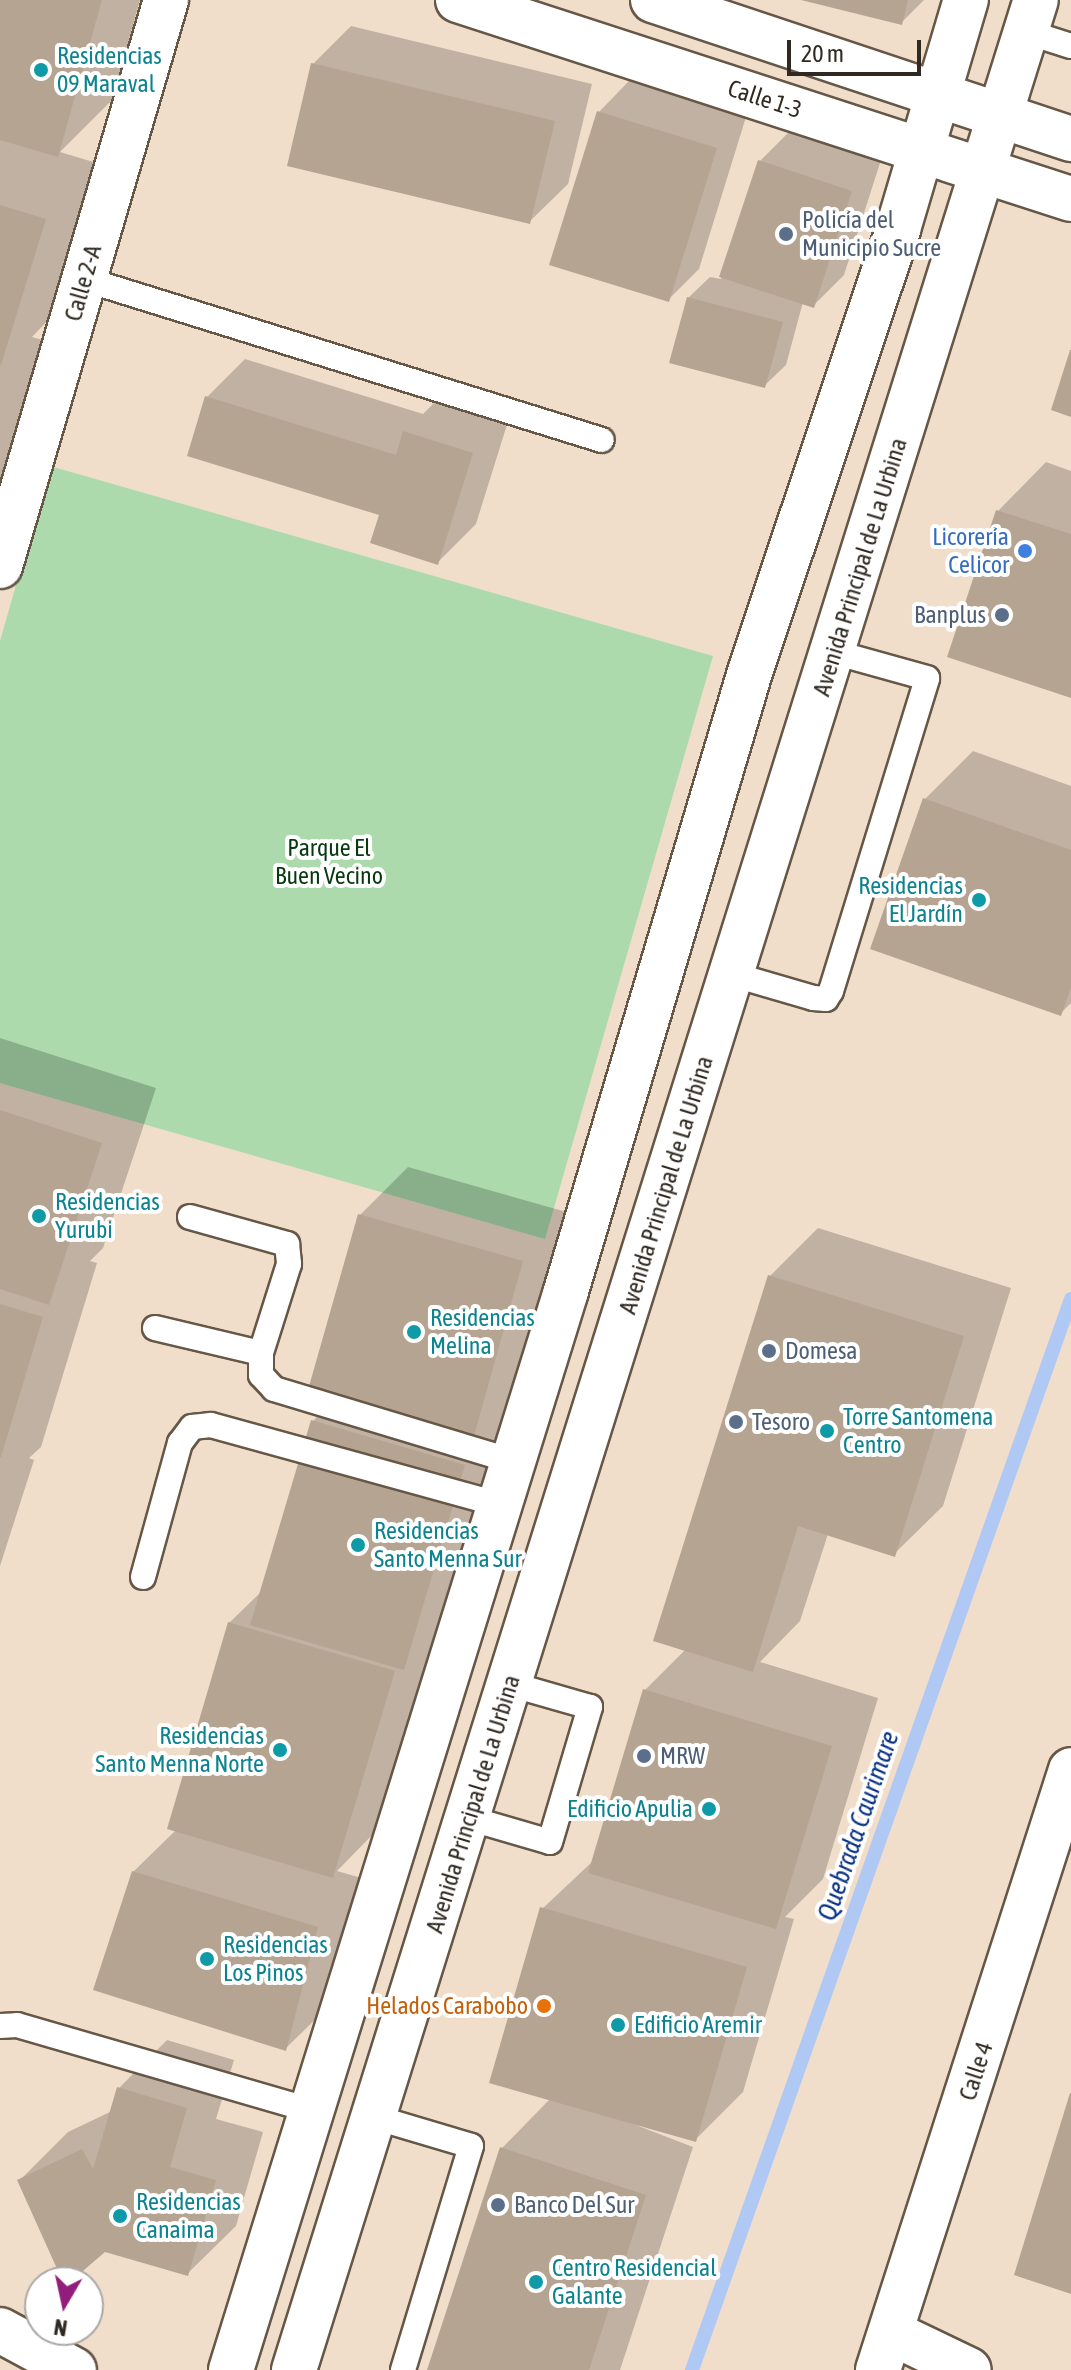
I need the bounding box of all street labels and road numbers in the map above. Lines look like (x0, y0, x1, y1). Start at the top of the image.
street label: Calle 1-3 (724, 74, 806, 124)
street label: Calle 2-A (58, 242, 108, 324)
street label: Avenida Principal de La Urbina (807, 435, 913, 699)
street label: Avenida Principal de La Urbina (613, 1053, 719, 1317)
street label: Avenida Principal de La Urbina (420, 1672, 526, 1936)
street label: Calle 4 (953, 2038, 999, 2104)

